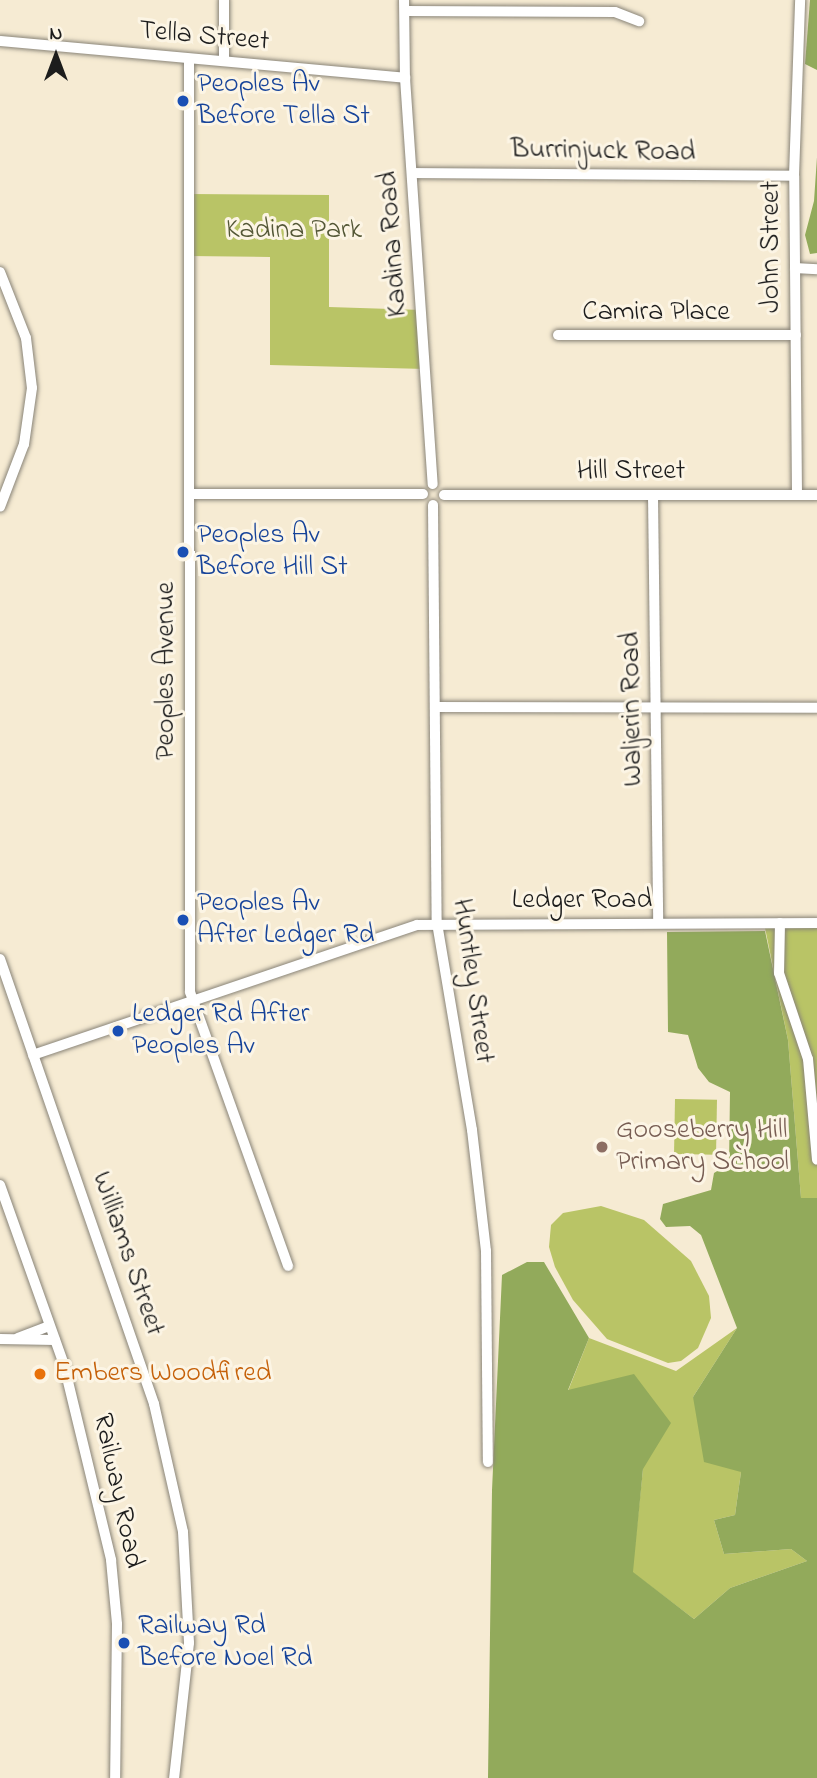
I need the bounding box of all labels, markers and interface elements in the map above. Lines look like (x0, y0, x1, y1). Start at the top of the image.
street label: Tella Street (137, 15, 271, 59)
north arrow (21, 21, 91, 91)
text: N (50, 21, 62, 48)
place label: Peoples Av Before Tella St (197, 68, 370, 134)
marker: Peoples Av Before Tella St (175, 93, 191, 109)
street label: Burrinjuck Road (510, 134, 696, 170)
street label: Kadina Road (372, 170, 416, 318)
street label: John Street (755, 181, 789, 313)
park label: Kadina Park (226, 214, 362, 248)
street label: Camira Place (582, 296, 730, 330)
street label: Hill Street (577, 455, 685, 489)
place label: Peoples Av Before Hill St (197, 519, 348, 585)
marker: Peoples Av Before Hill St (175, 544, 191, 560)
street label: Peoples Avenue (150, 582, 184, 760)
street label: Waljerin Road (615, 631, 651, 787)
street label: Ledger Road (512, 884, 652, 918)
place label: Peoples Av After Ledger Rd (197, 887, 374, 953)
street label: Huntley Street (444, 897, 500, 1065)
marker: Peoples Av After Ledger Rd (175, 912, 191, 928)
place label: Ledger Rd After Peoples Av (132, 998, 309, 1064)
marker: Ledger Rd After Peoples Av (110, 1023, 126, 1039)
place label: Gooseberry Hill Primary School (616, 1114, 789, 1180)
marker: Gooseberry Hill Primary School (594, 1139, 610, 1155)
street label: Williams Street (83, 1168, 171, 1340)
place label: Embers Woodfired (54, 1357, 272, 1391)
marker: Embers Woodfired (32, 1366, 48, 1382)
street label: Railway Road (84, 1411, 150, 1571)
place label: Railway Rd Before Noel Rd (138, 1610, 312, 1676)
marker: Railway Rd Before Noel Rd (116, 1635, 132, 1651)

